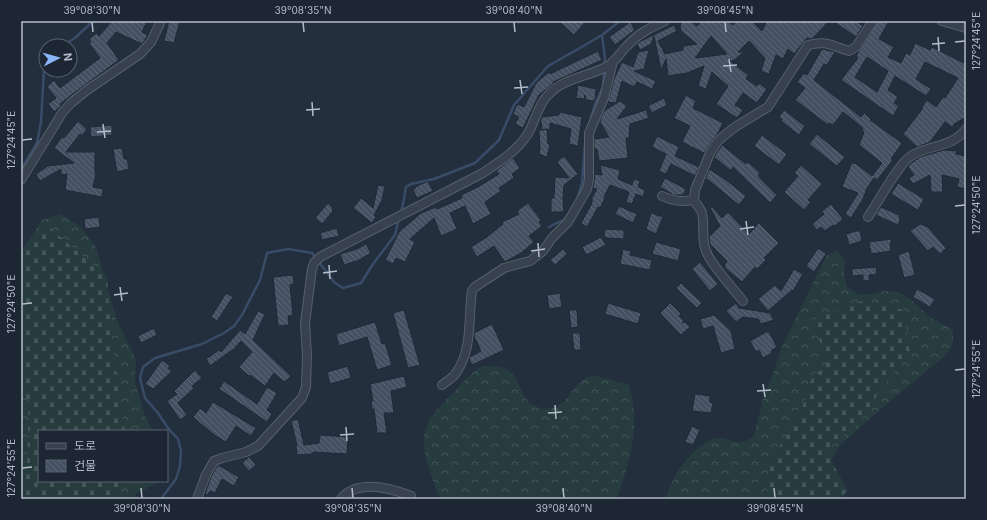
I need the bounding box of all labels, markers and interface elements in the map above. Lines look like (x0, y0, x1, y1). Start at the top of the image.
text: 39°08'30"N (63, 4, 121, 16)
text: 39°08'35"N (275, 4, 331, 16)
text: 39°08'40"N (486, 4, 542, 16)
text: 39°08'45"N (697, 4, 753, 16)
text: 127°24'45"E (970, 12, 982, 70)
north arrow (38, 38, 78, 78)
text: N (61, 52, 75, 62)
text: 127°24'45"E (5, 111, 17, 169)
text: 127°24'50"E (970, 176, 982, 234)
text: 127°24'50"E (5, 275, 17, 333)
text: 127°24'55"E (970, 340, 982, 398)
legend (38, 430, 168, 482)
text: 도로 (74, 438, 96, 453)
text: 127°24'55"E (5, 439, 17, 497)
text: 건물 (74, 458, 96, 473)
text: 39°08'30"N (113, 502, 171, 514)
text: 39°08'35"N (325, 502, 381, 514)
text: 39°08'40"N (536, 502, 592, 514)
text: 39°08'45"N (747, 502, 803, 514)

